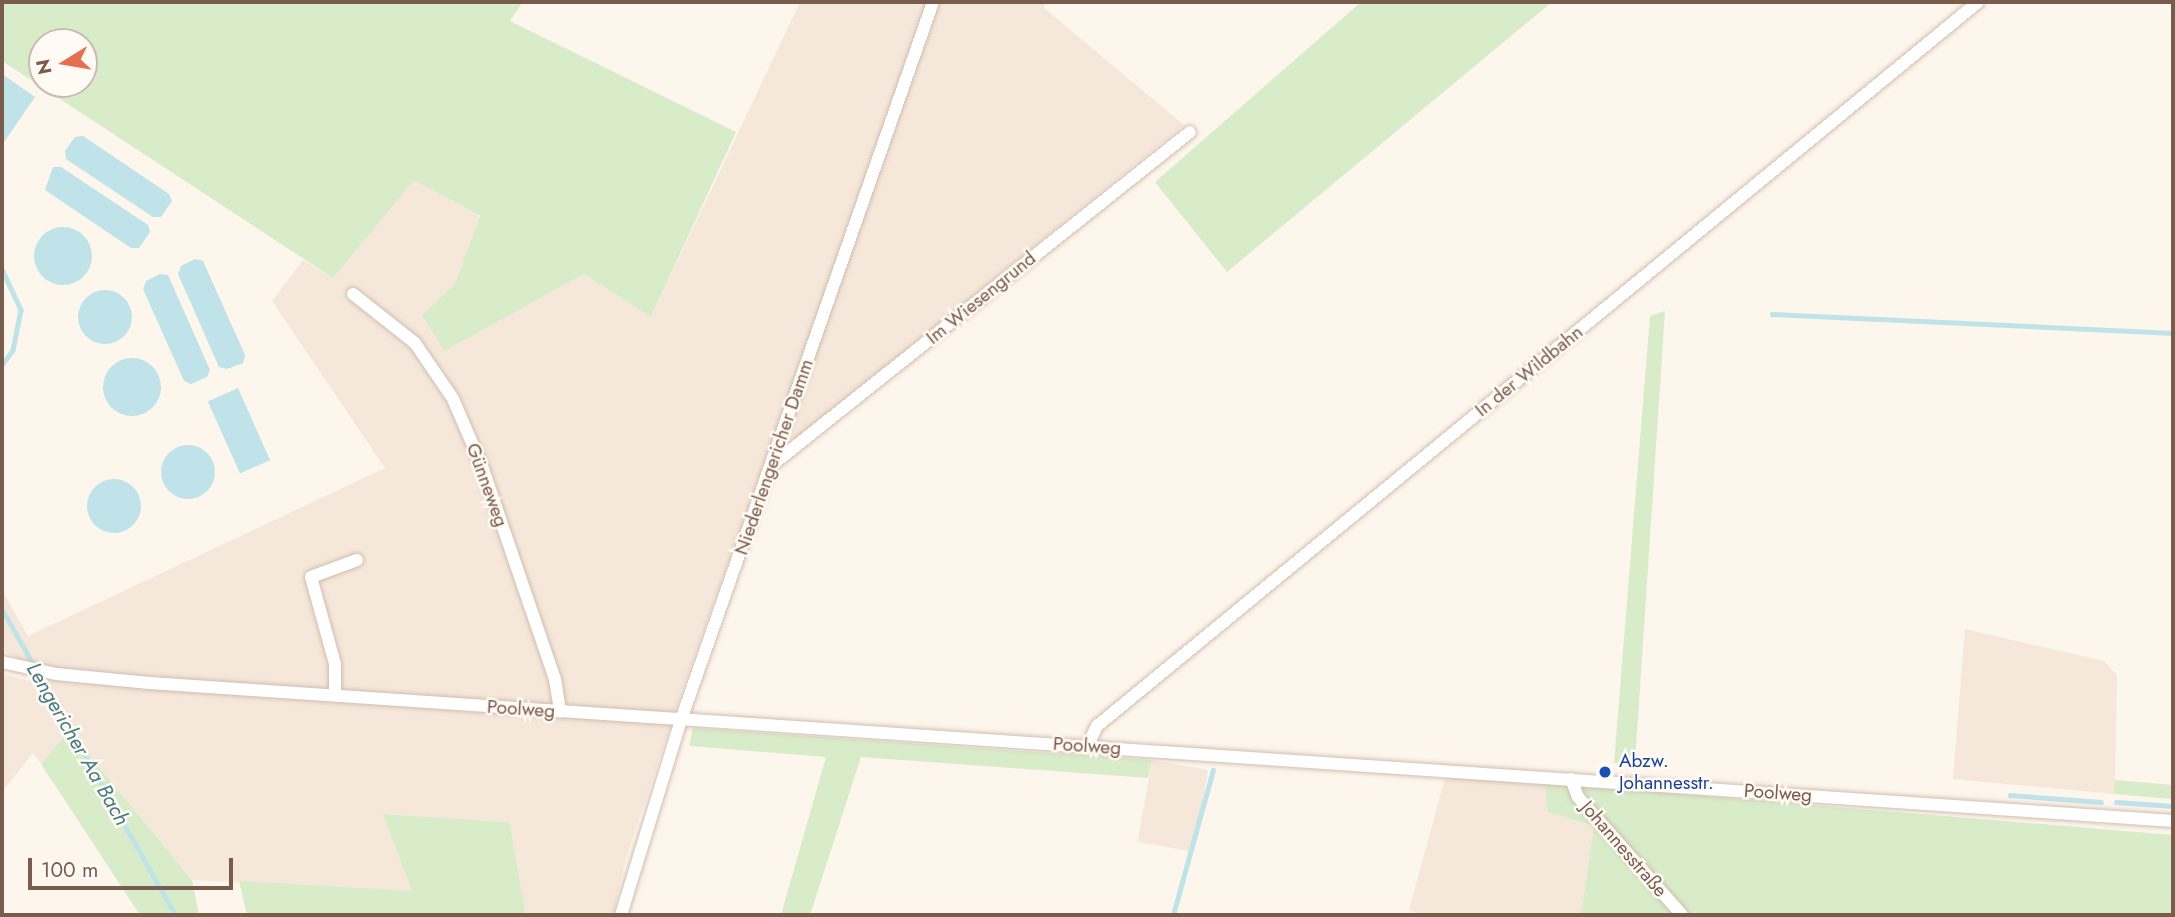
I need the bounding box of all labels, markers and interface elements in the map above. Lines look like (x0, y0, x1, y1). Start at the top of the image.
north arrow (28, 28, 98, 98)
text: N (29, 57, 59, 77)
street label: Im Wiesengrund (922, 247, 1040, 349)
street label: In der Wildbahn (1471, 321, 1587, 421)
street label: Niederlengericher Damm (730, 356, 818, 558)
street label: Günneweg (461, 440, 513, 530)
water label: Lengericher Aa Bach (21, 658, 135, 830)
street label: Poolweg (486, 695, 556, 723)
street label: Poolweg (1052, 732, 1122, 760)
place label: Abzw. Johannesstr. (1619, 750, 1714, 794)
marker: Abzw. Johannesstr. (1597, 764, 1613, 780)
street label: Poolweg (1743, 779, 1813, 807)
street label: Johannesstraße (1576, 796, 1672, 902)
scale bar (32, 844, 236, 888)
text: 100 m (41, 855, 98, 885)

